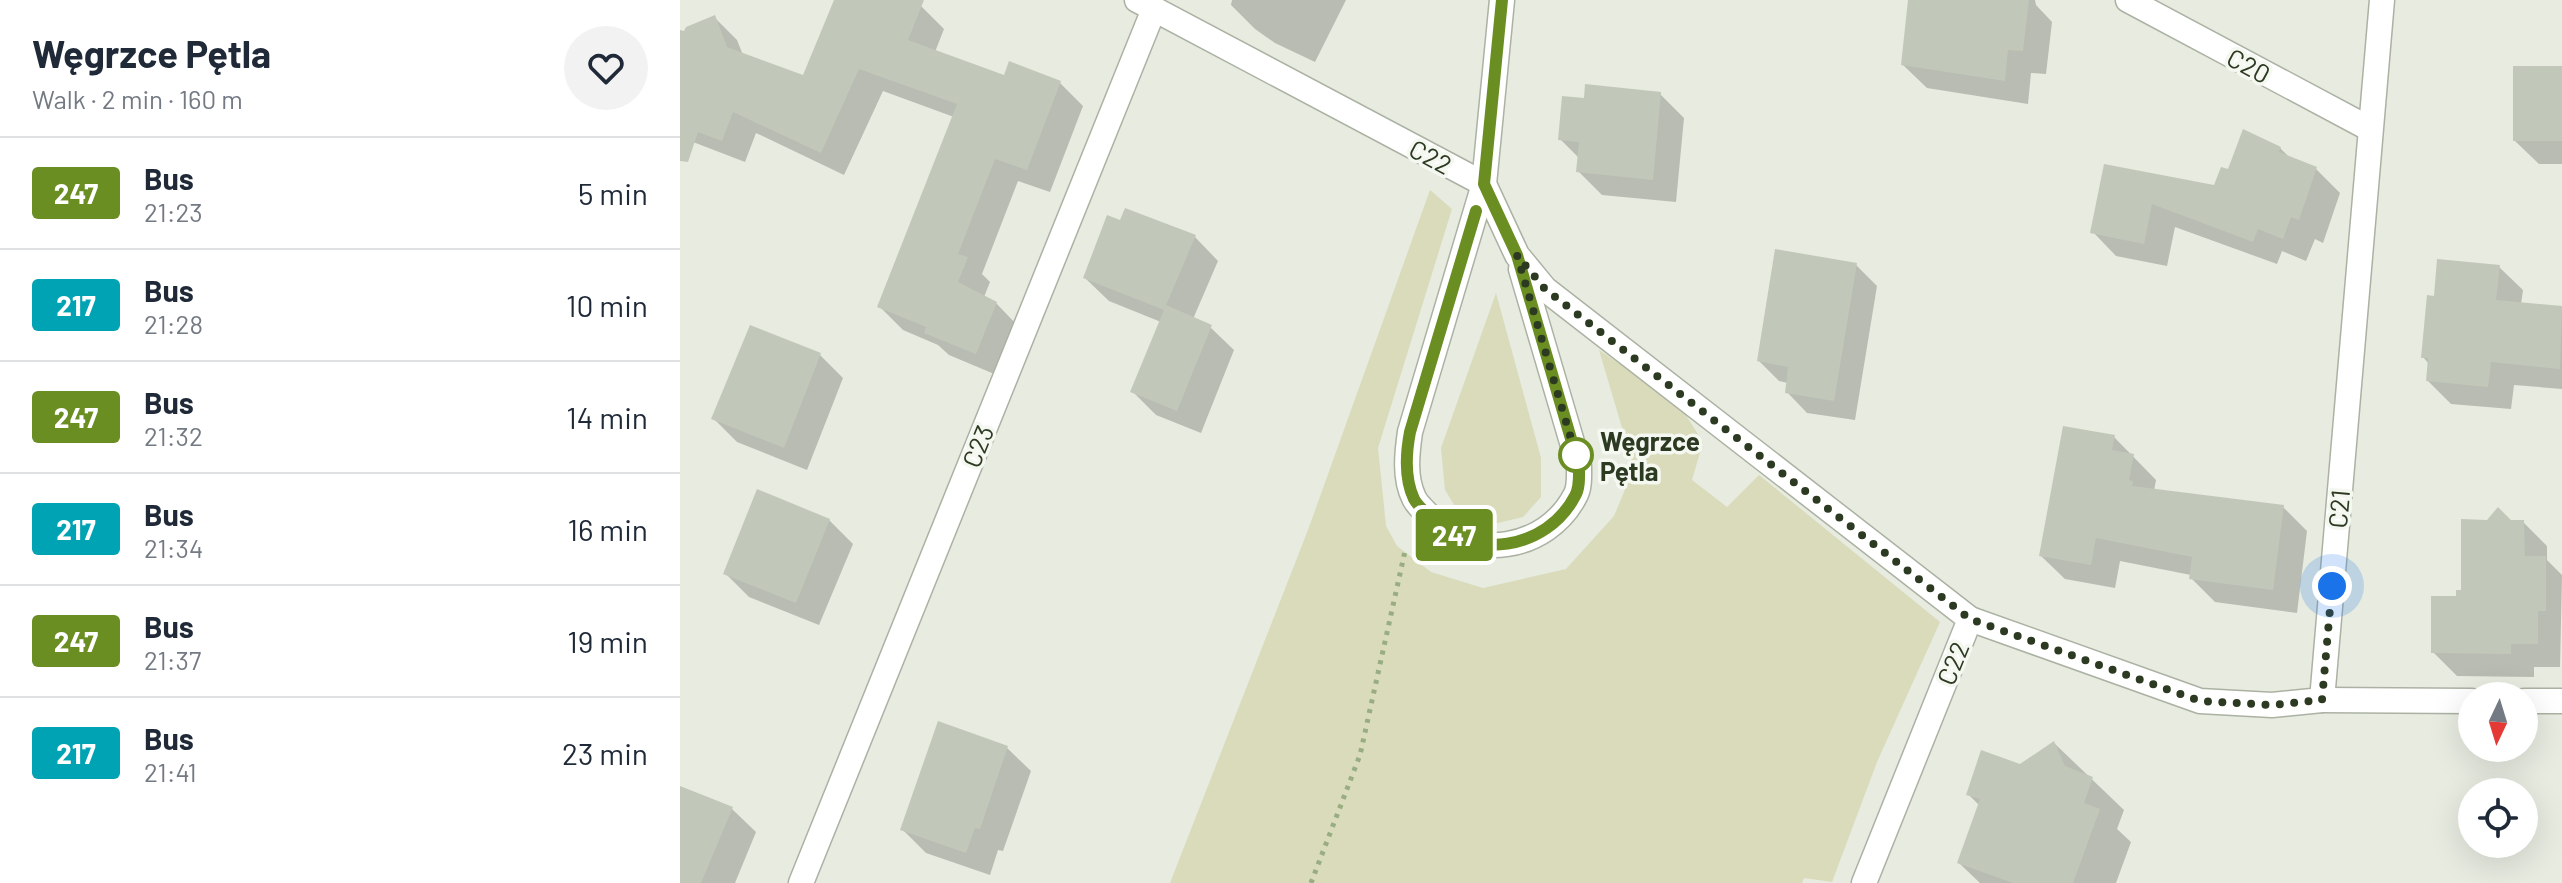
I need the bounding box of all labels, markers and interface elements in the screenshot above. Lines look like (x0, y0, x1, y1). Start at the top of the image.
button: heart (564, 26, 648, 110)
text: Węgrzce Pętla (32, 30, 271, 76)
street label: C20 (2222, 41, 2276, 89)
text: Walk · 2 min · 160 m (32, 83, 243, 114)
street label: C22 (1404, 132, 1458, 180)
text: Bus (144, 160, 194, 196)
text: 5 min (578, 175, 648, 211)
text: 247 (54, 176, 98, 210)
text: 21:23 (144, 196, 203, 227)
text: Bus (144, 272, 194, 308)
text: 10 min (566, 287, 648, 323)
text: 217 (56, 288, 96, 322)
text: 21:28 (144, 308, 203, 339)
text: Bus (144, 384, 194, 420)
text: 14 min (566, 399, 648, 435)
text: 247 (54, 400, 98, 434)
text: 21:32 (144, 420, 203, 451)
street label: C23 (955, 420, 999, 472)
place label: Węgrzce Pętla (1600, 425, 1700, 486)
marker: Węgrzce Pętla (1559, 438, 1593, 472)
street label: C21 (2321, 488, 2355, 530)
text: Bus (144, 496, 194, 532)
line badge: 247 (1408, 509, 1500, 561)
text: 16 min (567, 511, 648, 547)
text: 217 (56, 512, 96, 546)
text: 247 (1432, 518, 1476, 552)
text: 21:34 (144, 532, 203, 563)
your location (2312, 566, 2352, 606)
text: Bus (144, 608, 194, 644)
text: 19 min (567, 623, 648, 659)
text: 247 (54, 624, 98, 658)
street label: C22 (1929, 637, 1975, 689)
text: 21:37 (144, 644, 201, 675)
north arrow (2458, 682, 2538, 762)
map controls (2458, 682, 2538, 858)
text: Bus (144, 720, 194, 756)
text: 23 min (562, 735, 648, 771)
text: 217 (56, 736, 96, 770)
text: 21:41 (144, 756, 197, 787)
button: locate (2458, 778, 2538, 858)

